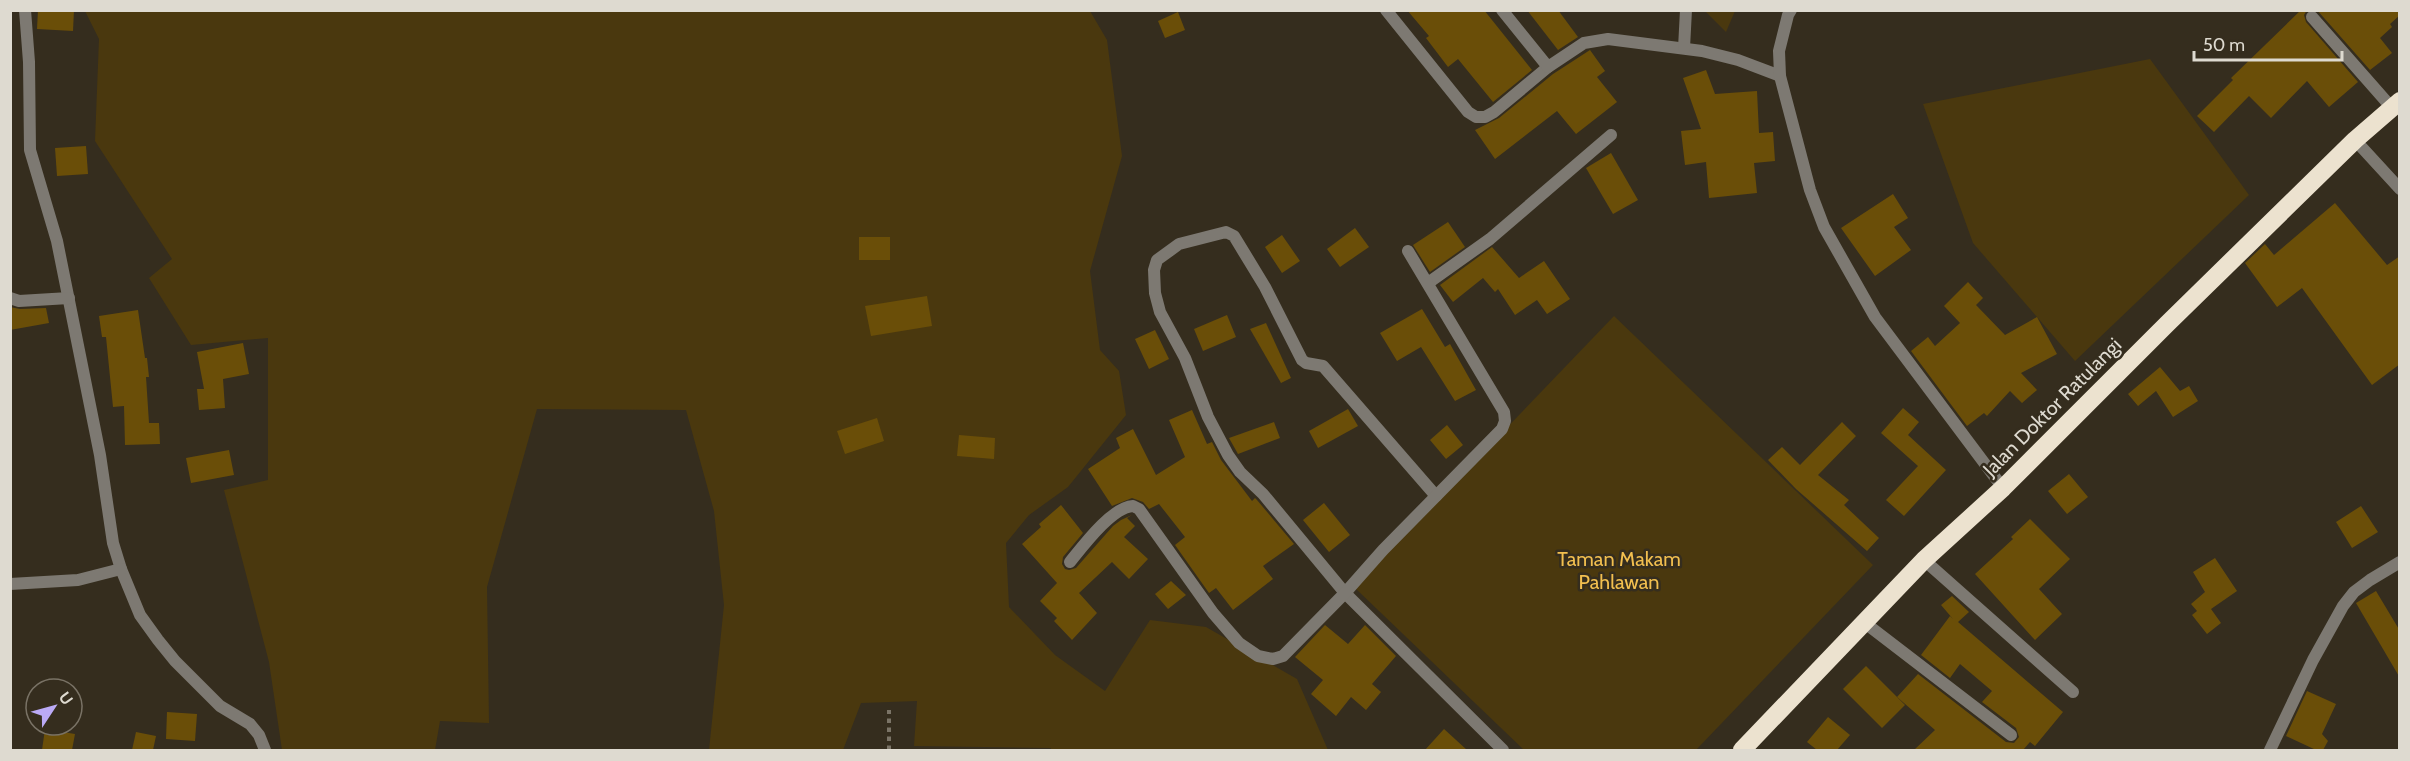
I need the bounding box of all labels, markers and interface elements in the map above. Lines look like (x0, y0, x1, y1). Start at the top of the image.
scale bar (2194, 24, 2342, 62)
text: 50 m (2203, 34, 2245, 56)
street label: Jalan Doktor Ratulangi (1977, 333, 2126, 482)
park label: Taman Makam Pahlawan (1557, 547, 1681, 594)
north arrow (24, 677, 84, 737)
text: U (55, 688, 77, 709)

